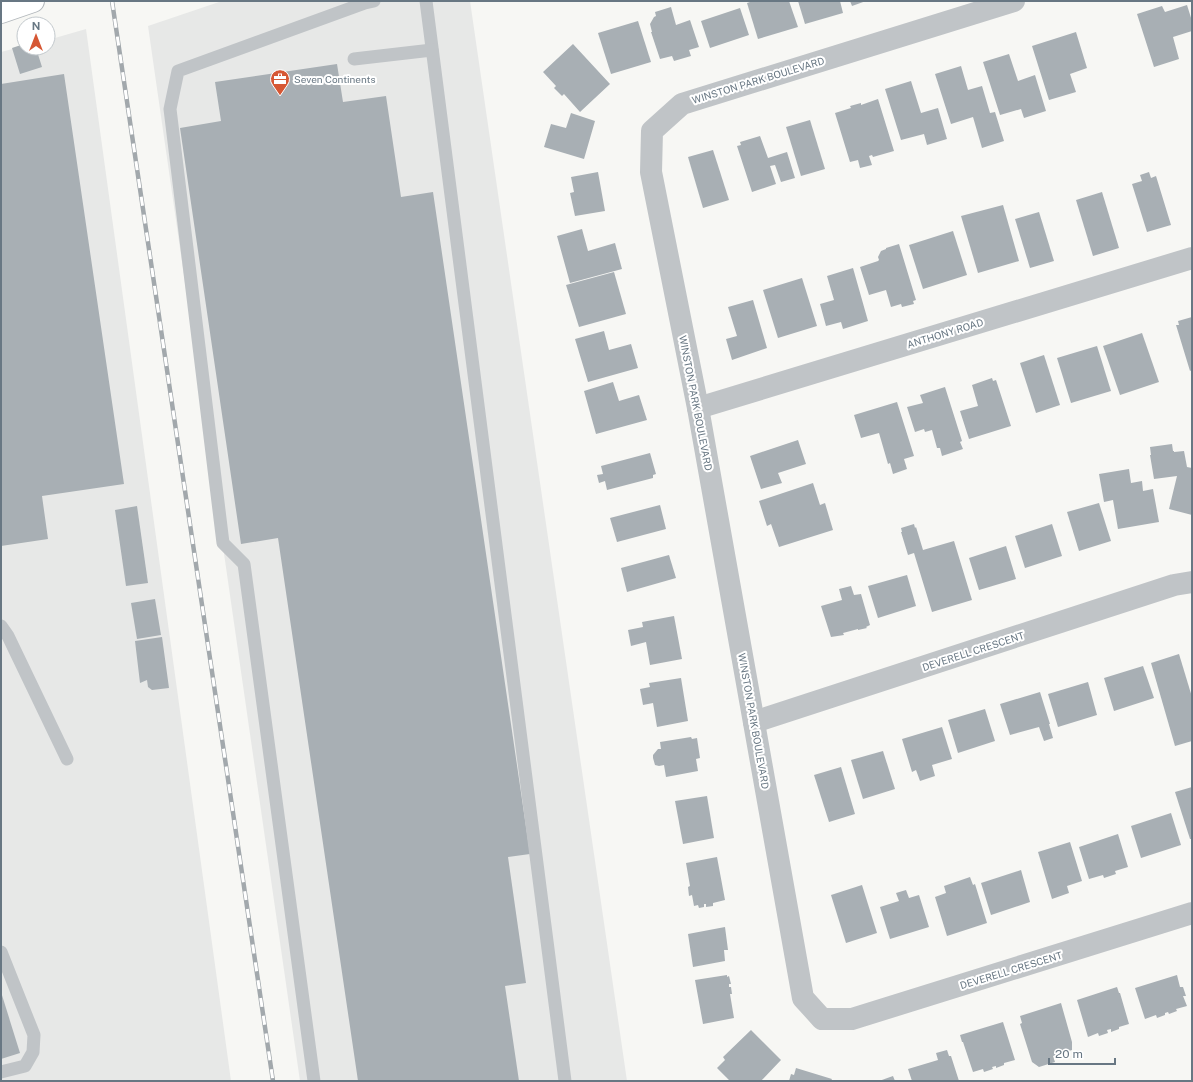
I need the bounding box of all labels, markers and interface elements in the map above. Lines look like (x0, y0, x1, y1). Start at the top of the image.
north arrow (16, 16, 56, 56)
text: N (32, 20, 40, 32)
street label: WINSTON PARK BOULEVARD (690, 54, 826, 106)
office icon: Seven Continents (269, 68, 291, 96)
place label: Seven Continents (294, 73, 376, 85)
street label: ANTHONY ROAD (905, 316, 985, 350)
street label: WINSTON PARK BOULEVARD (677, 334, 715, 472)
street label: DEVERELL CRESCENT (921, 629, 1025, 673)
street label: WINSTON PARK BOULEVARD (736, 652, 772, 790)
street label: DEVERELL CRESCENT (958, 949, 1064, 991)
scale bar (1049, 1040, 1115, 1066)
text: 20 m (1055, 1047, 1083, 1061)

